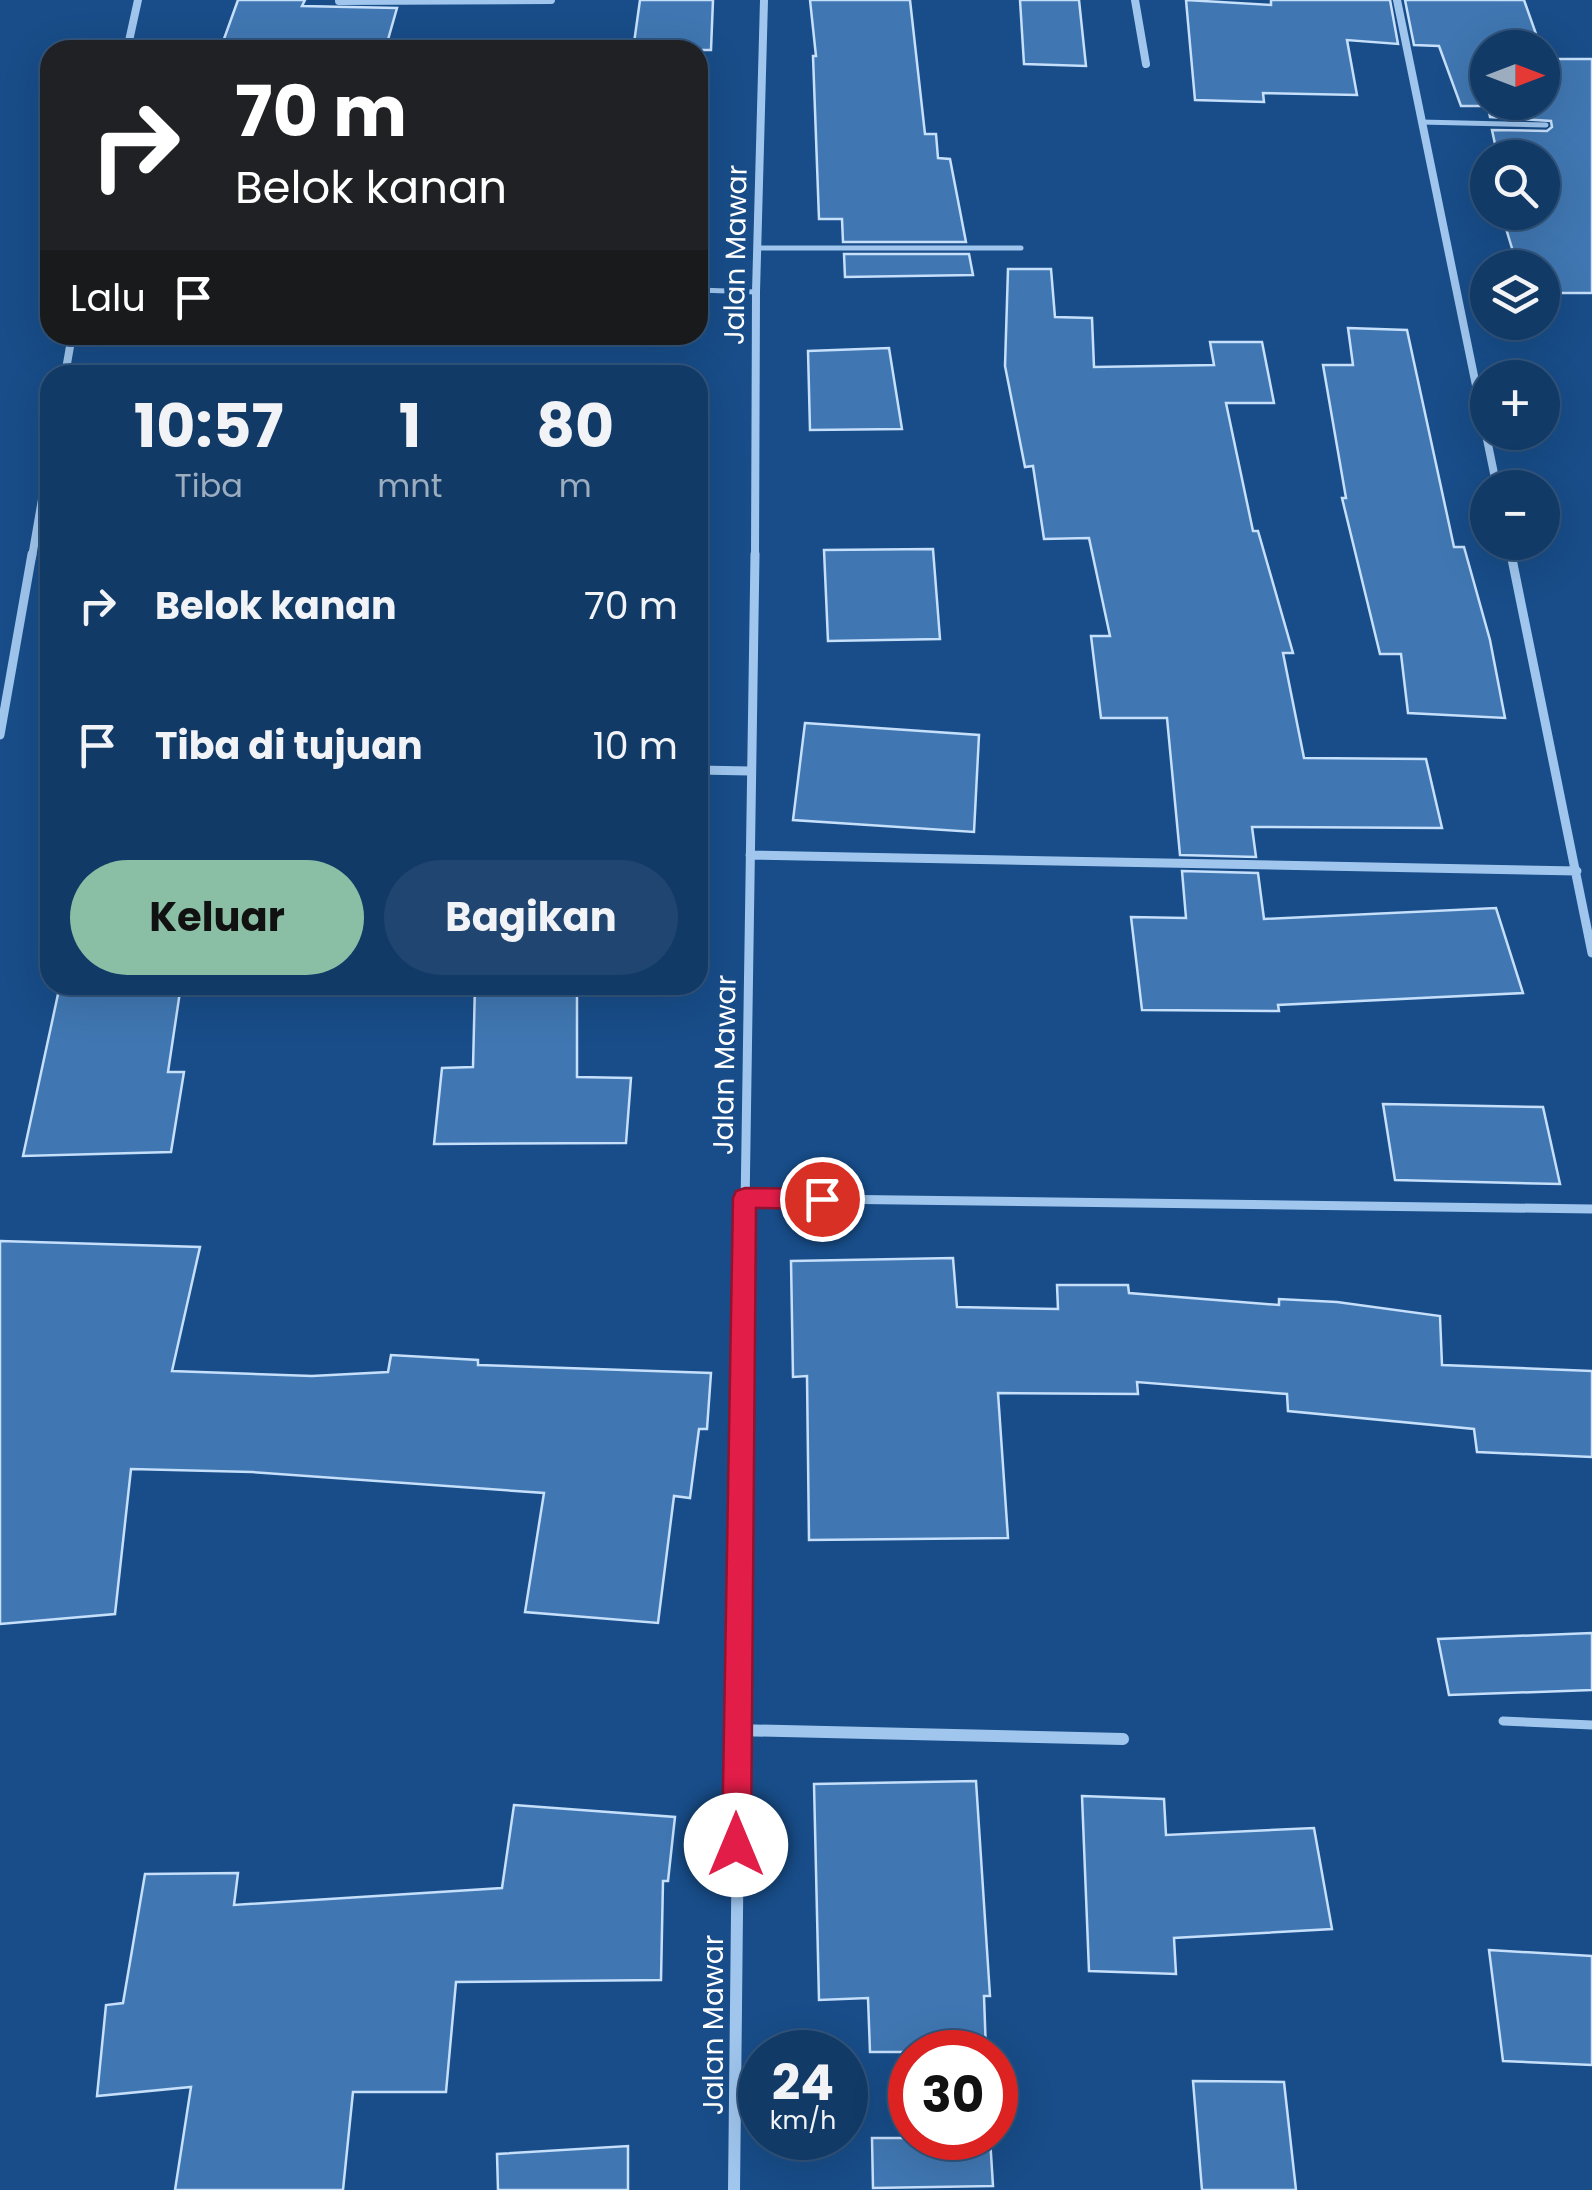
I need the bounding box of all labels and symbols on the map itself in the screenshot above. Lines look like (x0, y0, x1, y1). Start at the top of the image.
north arrow (1470, 30, 1560, 120)
street label: Jalan Mawar (714, 165, 757, 346)
street label: Jalan Mawar (703, 975, 746, 1156)
pin (780, 1157, 865, 1242)
position arrow (684, 1793, 788, 1897)
street label: Jalan Mawar (694, 1935, 733, 2115)
speed limit sign: 30 (888, 2030, 1018, 2160)

